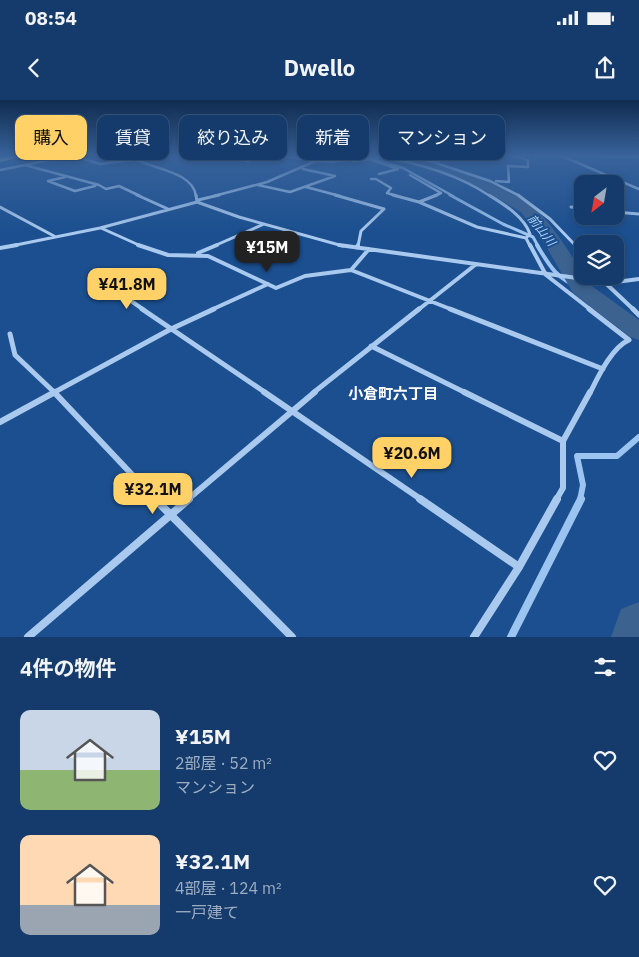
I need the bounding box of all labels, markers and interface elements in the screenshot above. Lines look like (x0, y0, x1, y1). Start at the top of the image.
text: 08:54 (25, 6, 77, 30)
text: Dwello (284, 53, 355, 82)
icon: back (20, 54, 48, 82)
icon: share (591, 54, 619, 82)
chip: 購入 (15, 115, 87, 160)
chip: 賃貸 (97, 115, 169, 160)
chip: 絞り込み (179, 115, 287, 160)
chip: 新着 (297, 115, 369, 160)
chip: マンション (379, 115, 505, 160)
north arrow (574, 175, 624, 225)
map controls (574, 175, 624, 285)
water label: 前山川 (525, 211, 560, 250)
pin: ¥15M (237, 230, 297, 273)
button: layers (574, 235, 624, 285)
text: ¥15M (246, 237, 288, 257)
pin: ¥41.8M (86, 268, 168, 310)
text: ¥41.8M (98, 274, 156, 294)
district label: 小倉町六丁目 (348, 384, 438, 403)
pin: ¥20.6M (371, 436, 453, 479)
text: ¥20.6M (383, 443, 441, 463)
pin: ¥32.1M (112, 472, 194, 515)
text: ¥32.1M (124, 479, 182, 499)
icon: filters (591, 653, 619, 681)
text: 4件の物件 (20, 654, 117, 682)
text: ¥15M (175, 722, 231, 750)
icon: home (60, 730, 120, 790)
icon: heart (591, 746, 619, 774)
text: 2部屋 · 52 m² (175, 753, 272, 773)
text: マンション (175, 777, 255, 797)
text: ¥32.1M (175, 847, 250, 875)
icon: home (60, 855, 120, 915)
icon: heart (591, 871, 619, 899)
text: 4部屋 · 124 m² (175, 878, 281, 898)
text: 一戸建て (175, 902, 239, 922)

